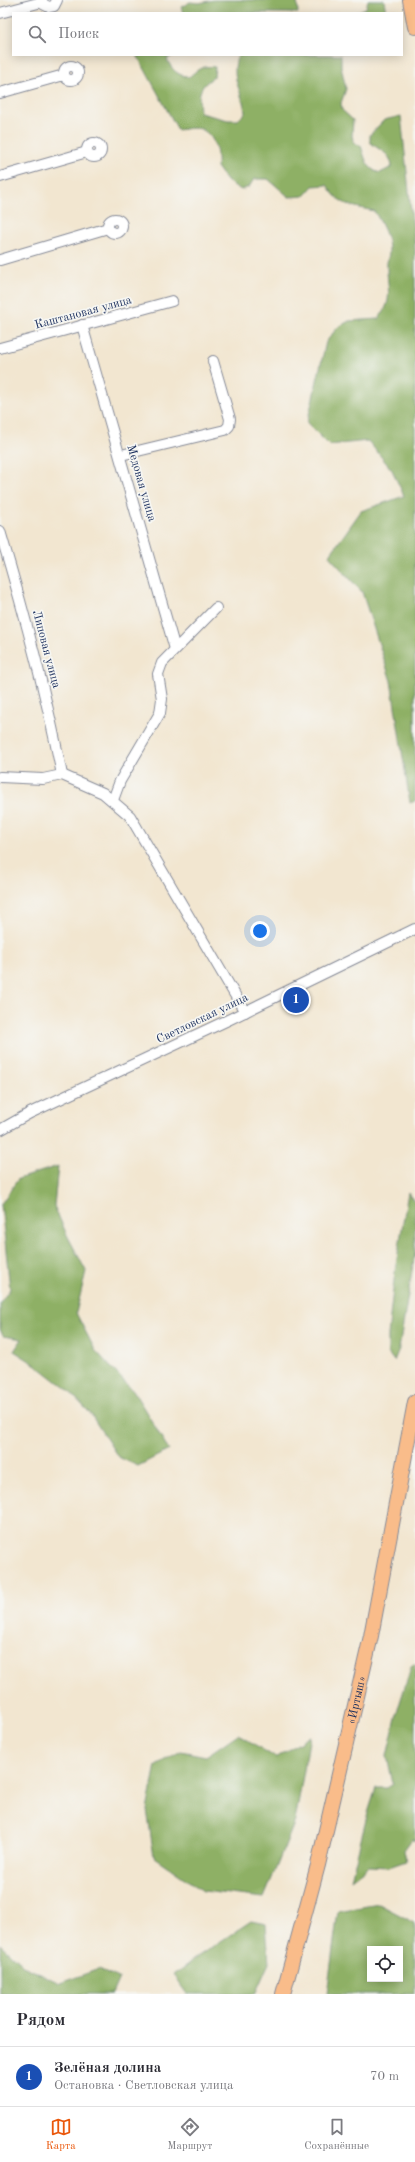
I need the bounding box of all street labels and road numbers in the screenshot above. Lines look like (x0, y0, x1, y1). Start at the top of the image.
street label: Каштановая улица (33, 294, 133, 332)
street label: Медовая улица (124, 443, 158, 523)
street label: Липовая улица (30, 609, 62, 690)
street label: Светловская улица (155, 992, 250, 1046)
street label: «Иртыш» (346, 1675, 369, 1726)

